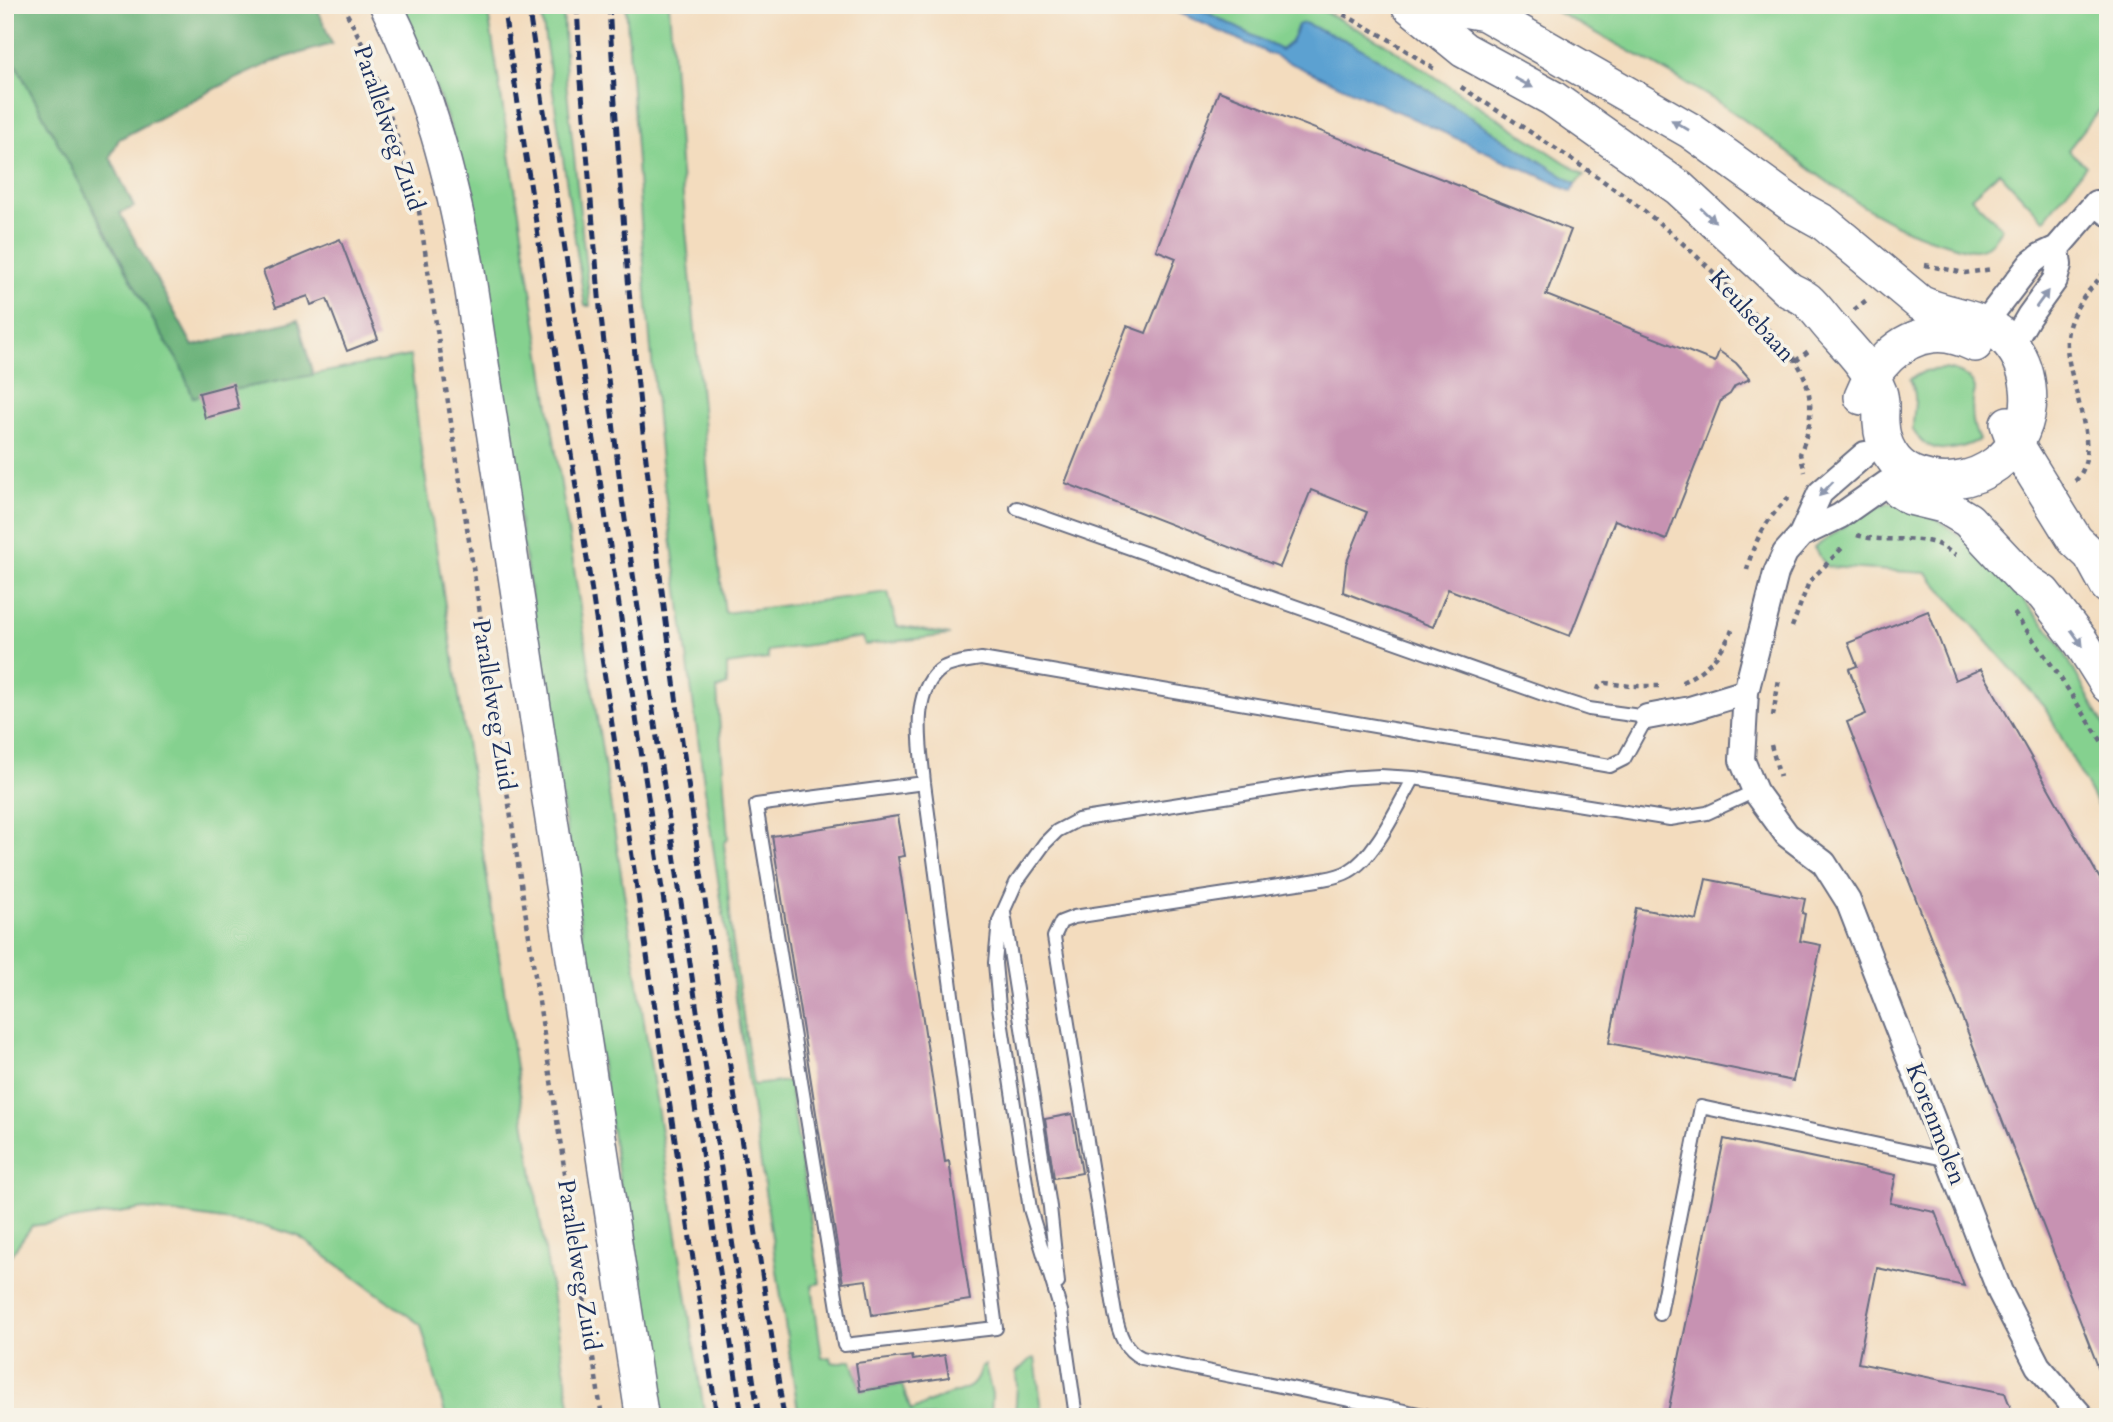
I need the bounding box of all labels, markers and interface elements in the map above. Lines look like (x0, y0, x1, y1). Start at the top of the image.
street label: Parallelweg Zuid (345, 41, 433, 215)
one-way arrow (1514, 77, 1534, 88)
one-way arrow (1670, 119, 1690, 131)
one-way arrow (1699, 207, 1716, 223)
street label: Keulsebaan (1702, 263, 1803, 370)
one-way arrow (2035, 289, 2049, 308)
one-way arrow (1819, 480, 1835, 497)
street label: Parallelweg Zuid (464, 617, 524, 793)
one-way arrow (2070, 629, 2084, 647)
street label: Korenmolen (1898, 1058, 1974, 1190)
street label: Parallelweg Zuid (549, 1177, 609, 1353)

